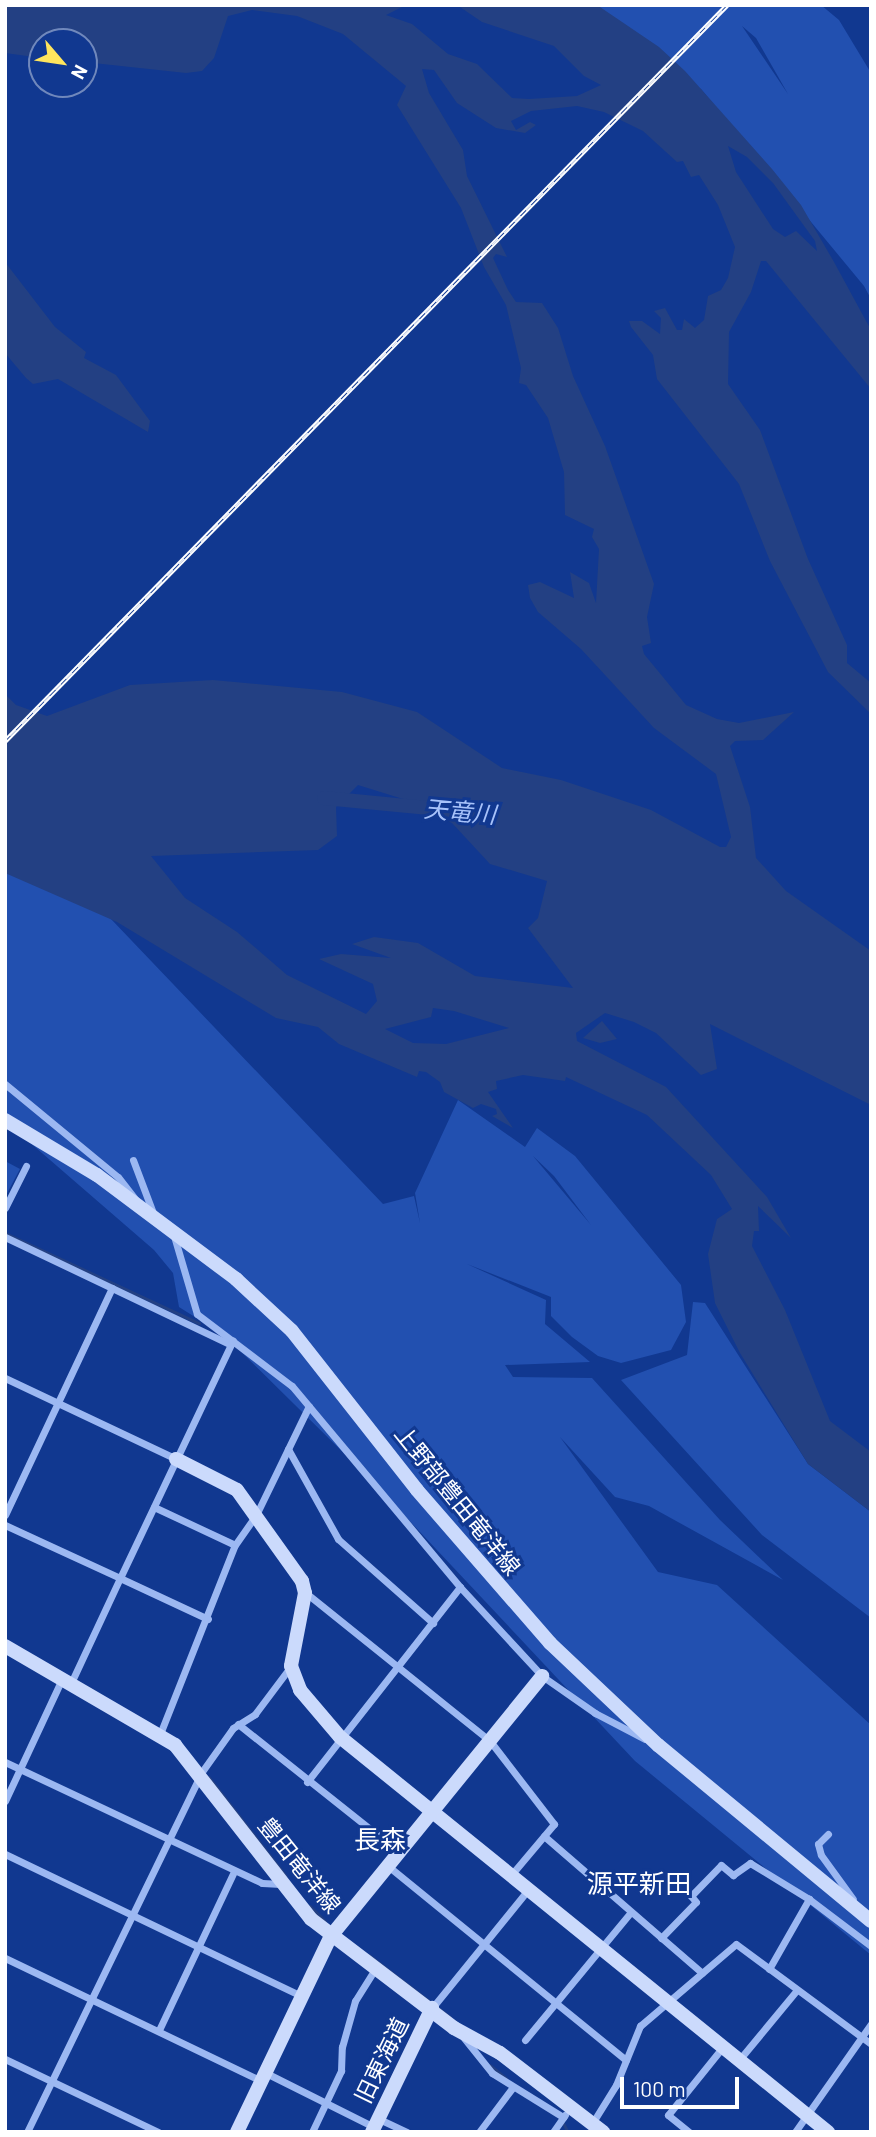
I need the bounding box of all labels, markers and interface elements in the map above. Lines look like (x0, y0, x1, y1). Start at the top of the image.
north arrow (28, 28, 98, 98)
text: N (67, 61, 93, 84)
water label: 天竜川 (423, 794, 497, 828)
street label: 上野部豊田竜洋線 (389, 1420, 527, 1580)
street label: 豊田竜洋線 (253, 1812, 347, 1918)
district label: 長森 (354, 1823, 406, 1855)
district label: 源平新田 (587, 1867, 691, 1899)
street label: 旧東海道 (348, 2013, 414, 2107)
scale bar (624, 2064, 743, 2108)
text: 100 m (633, 2076, 686, 2101)

